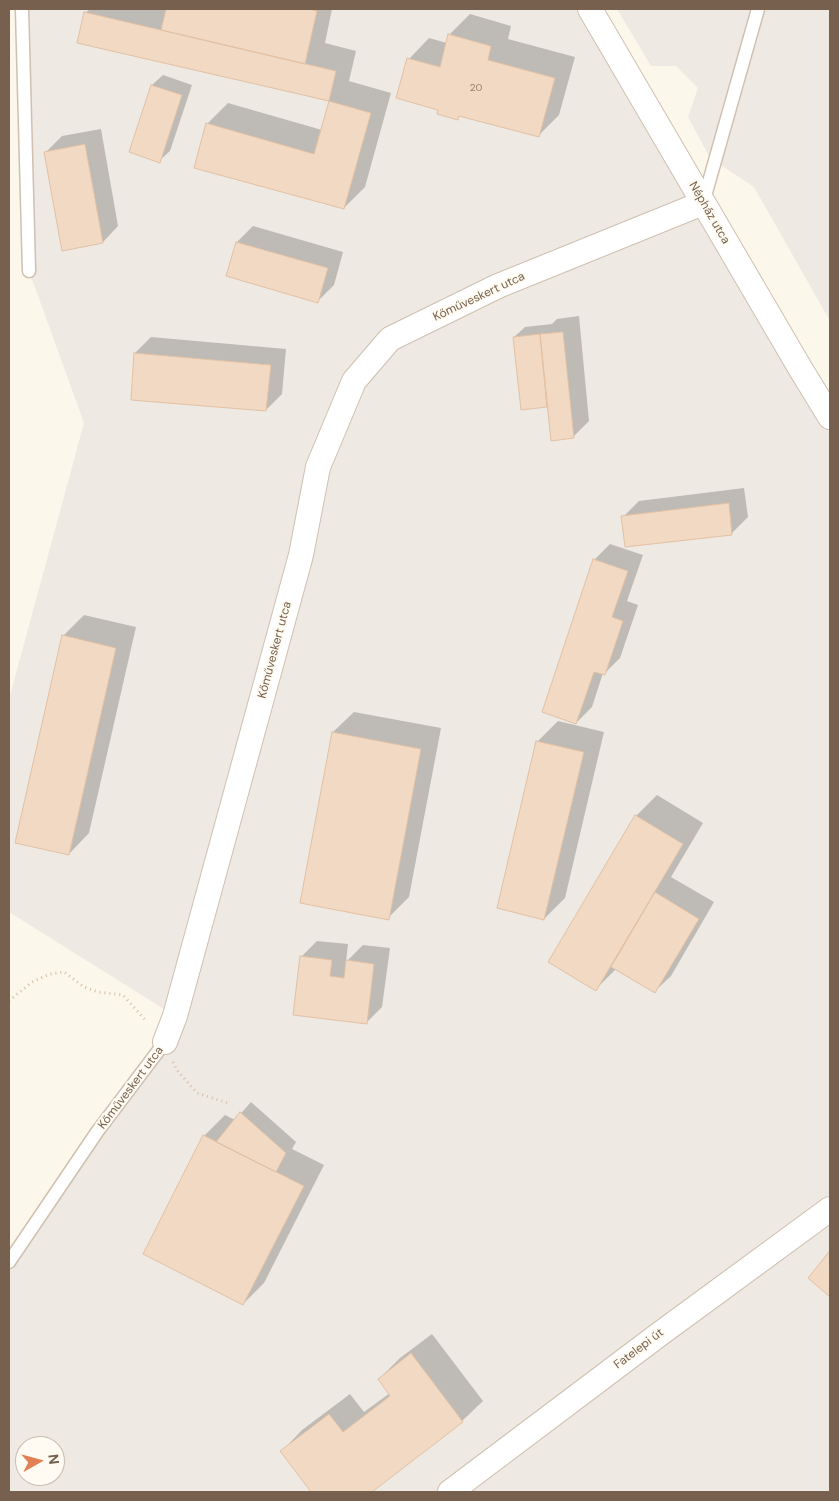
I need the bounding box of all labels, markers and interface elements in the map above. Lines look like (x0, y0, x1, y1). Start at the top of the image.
house number: 20 (470, 82, 482, 94)
street label: Népház utca (685, 179, 733, 247)
street label: Kőműveskert utca (431, 269, 527, 325)
street label: Kőműveskert utca (255, 600, 295, 700)
street label: Kőműveskert utca (95, 1044, 167, 1132)
street label: Fatelepi út (611, 1326, 667, 1372)
north arrow (15, 1436, 65, 1486)
text: N (44, 1453, 63, 1465)

